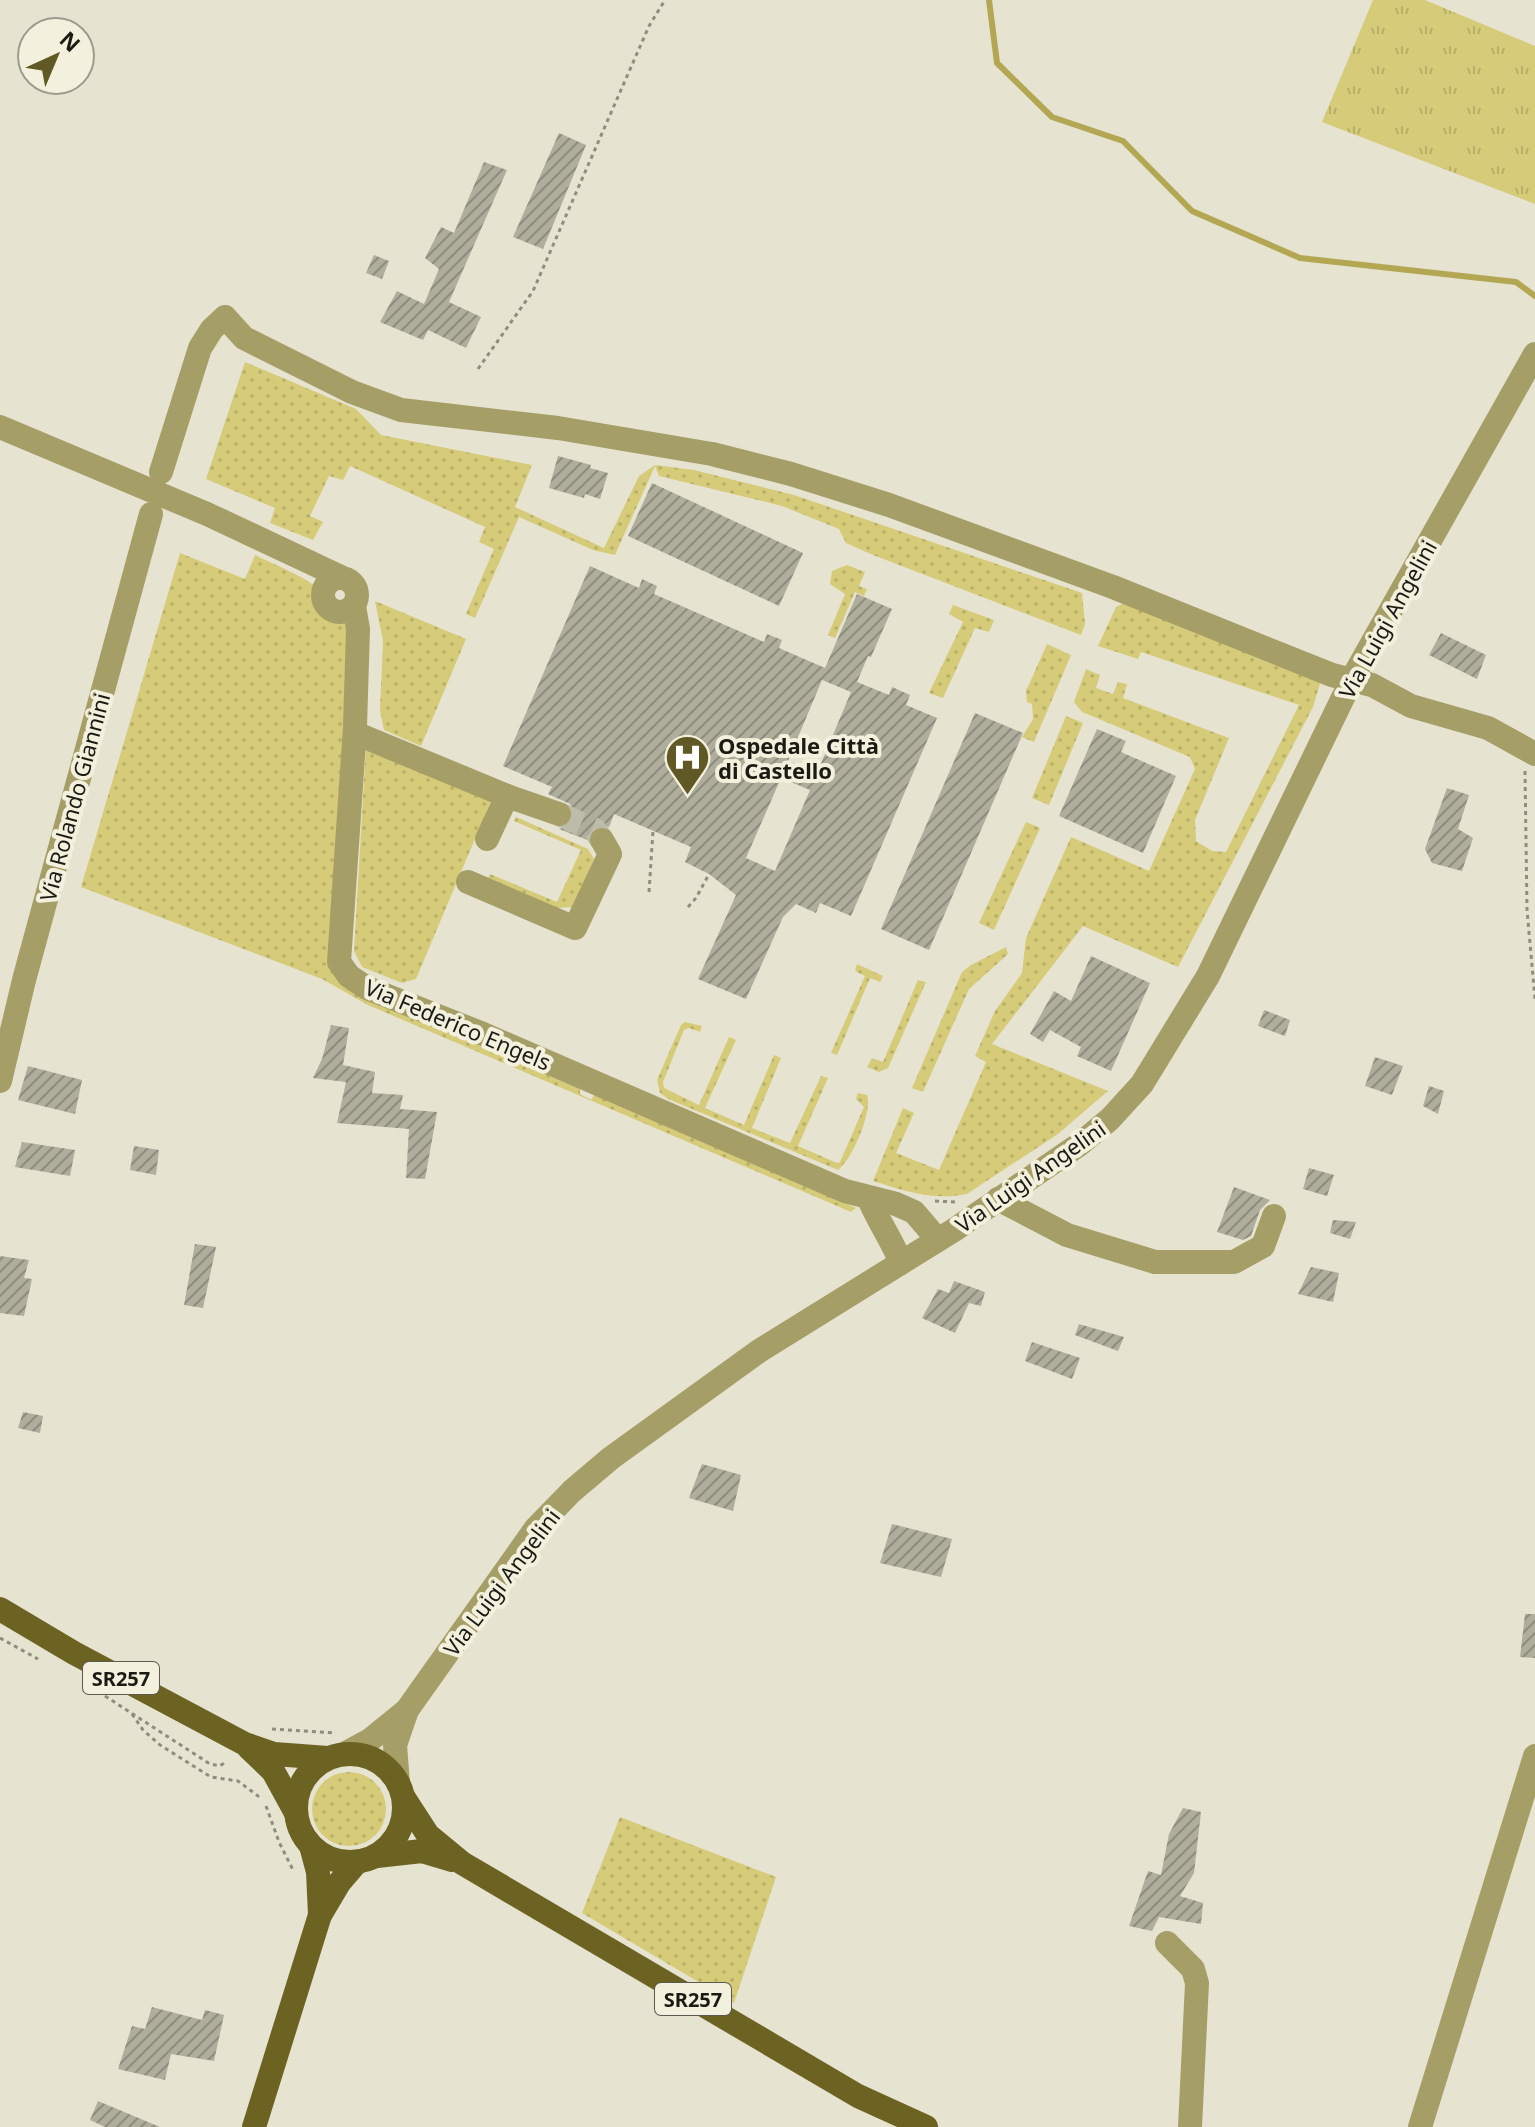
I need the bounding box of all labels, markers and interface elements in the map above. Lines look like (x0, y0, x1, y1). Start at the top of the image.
north arrow (16, 16, 96, 96)
text: N (54, 24, 87, 58)
street label: Via Luigi Angelini (1331, 534, 1443, 704)
street label: Via Rolando Giannini (32, 690, 116, 904)
place label: Ospedale Città di Castello (718, 730, 879, 785)
hospital icon: Ospedale Città di Castello (663, 734, 711, 797)
street label: Via Federico Engels (361, 971, 555, 1077)
street label: Via Luigi Angelini (949, 1113, 1111, 1239)
street label: Via Luigi Angelini (436, 1502, 566, 1662)
road number: SR257 (83, 1662, 159, 1694)
road number: SR257 (655, 1983, 731, 2015)

